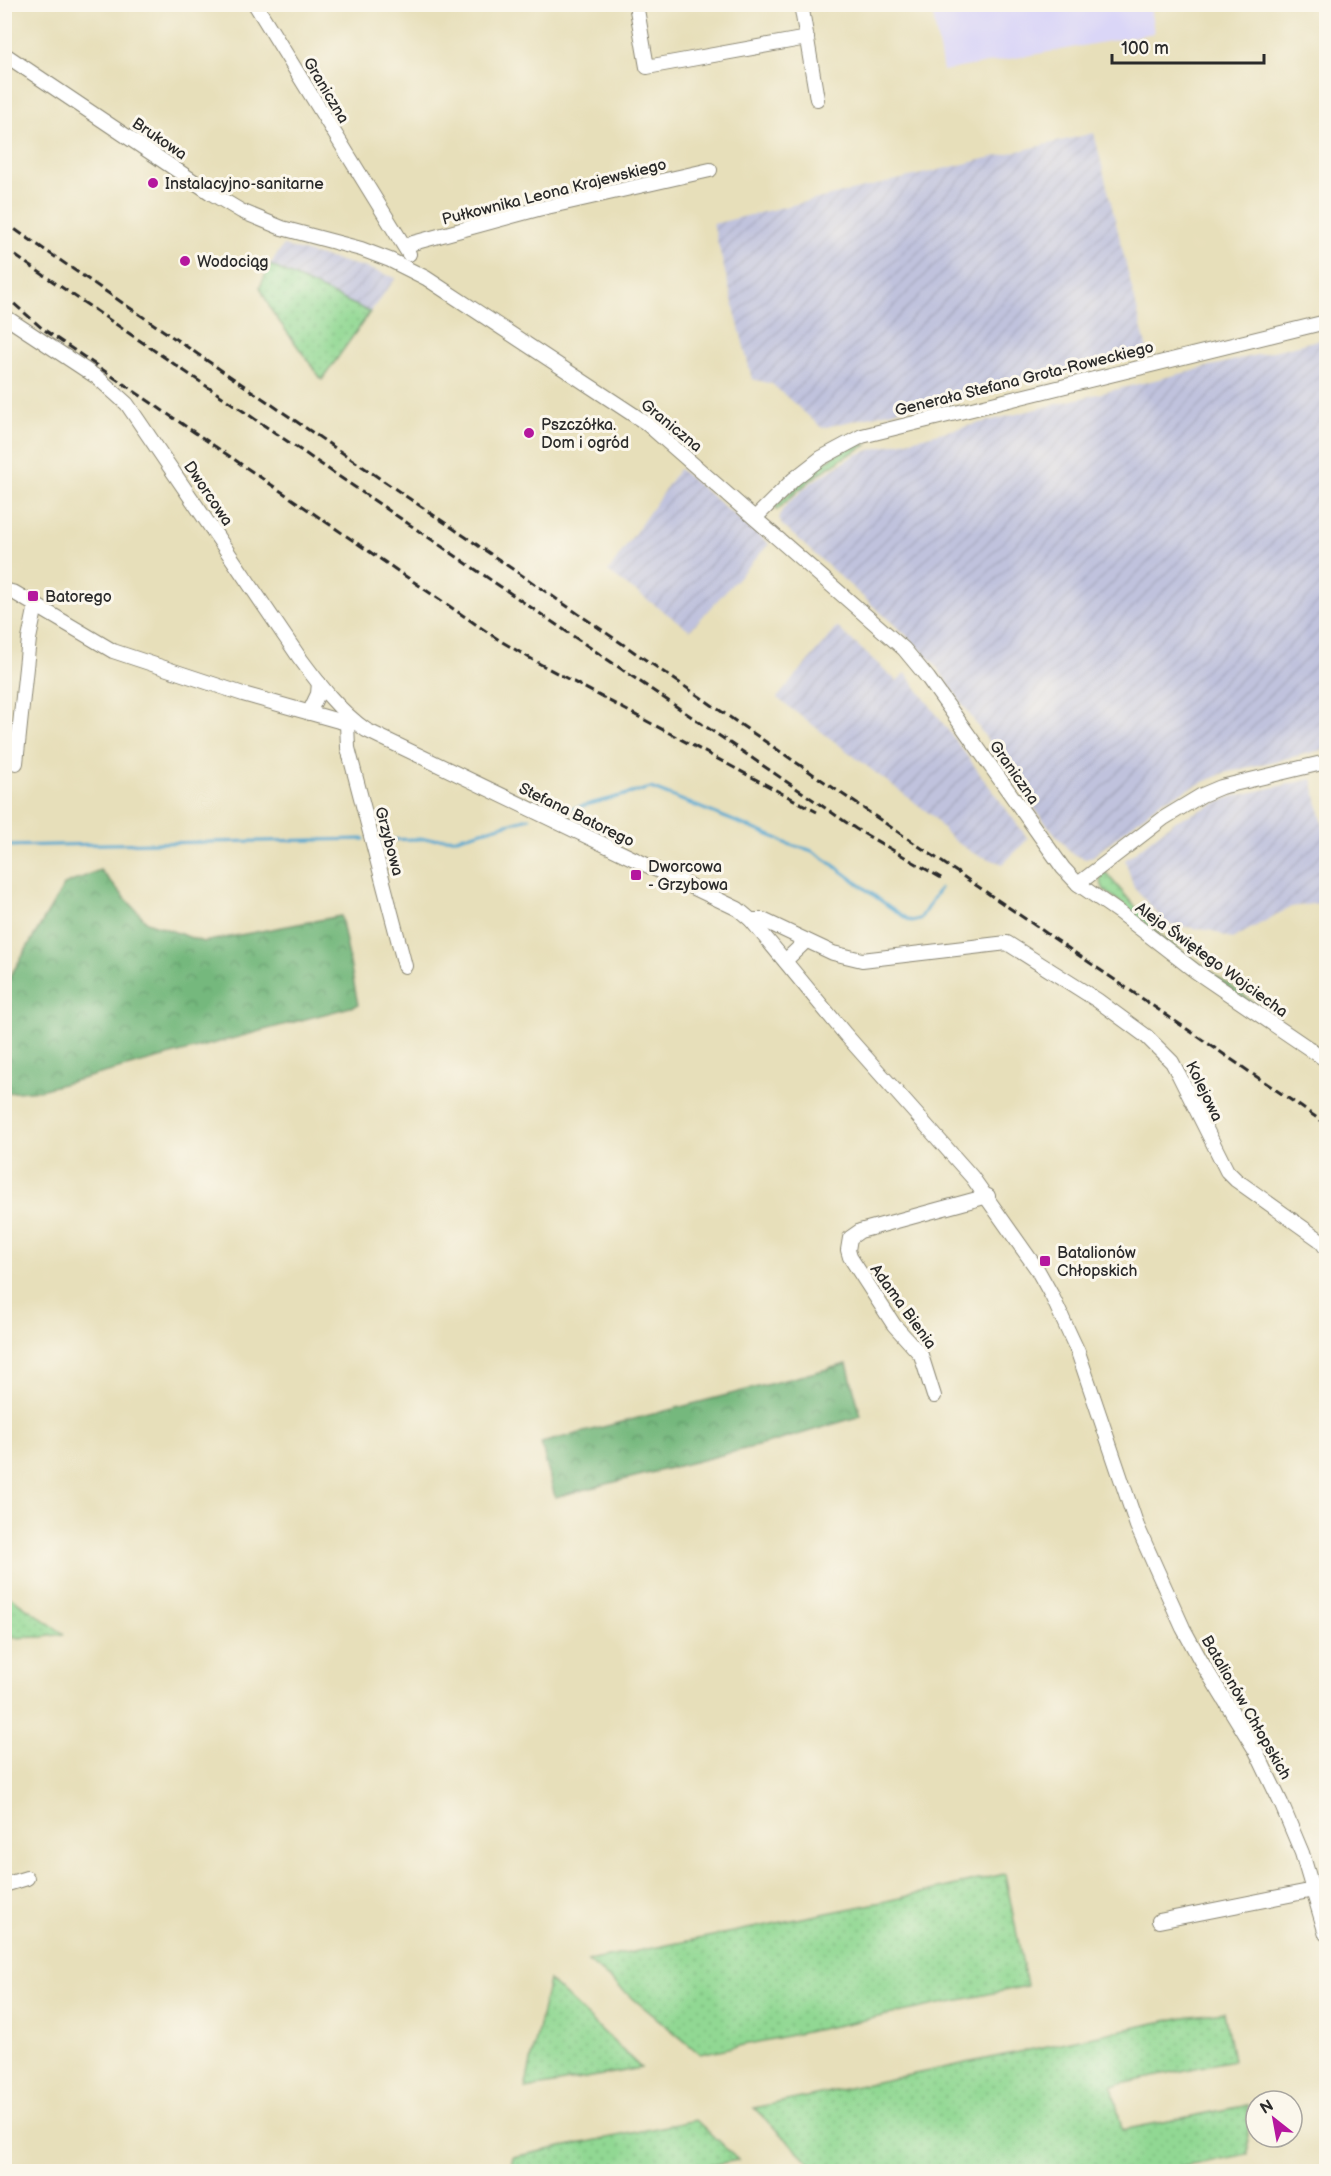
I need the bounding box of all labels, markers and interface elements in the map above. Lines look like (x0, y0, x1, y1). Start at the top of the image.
scale bar (1112, 27, 1264, 65)
text: 100 m (1121, 38, 1169, 59)
street label: Graniczna (299, 54, 353, 127)
street label: Brukowa (128, 114, 190, 164)
street label: Pułkownika Leona Krajewskiego (440, 155, 669, 230)
place label: Instalacyjno-sanitarne (165, 175, 324, 194)
marker: Instalacyjno-sanitarne (146, 176, 160, 190)
place label: Wodociąg (197, 253, 269, 272)
marker: Wodociąg (178, 254, 192, 268)
street label: Generała Stefana Grota-Roweckiego (893, 338, 1156, 421)
street label: Graniczna (637, 396, 706, 457)
place label: Pszczółka. Dom i ogród (541, 416, 629, 453)
marker: Pszczółka. Dom i ogród (522, 426, 536, 440)
street label: Dworcowa (179, 458, 236, 530)
place label: Batorego (45, 588, 112, 607)
marker: Batorego (26, 589, 40, 603)
street label: Graniczna (985, 737, 1043, 808)
street label: Stefana Batorego (515, 779, 637, 852)
street label: Grzybowa (370, 805, 407, 878)
place label: Dworcowa - Grzybowa (648, 858, 728, 895)
marker: Dworcowa - Grzybowa (629, 868, 643, 882)
street label: Aleja Świętego Wojciecha (1131, 897, 1292, 1022)
street label: Kolejowa (1181, 1058, 1226, 1125)
place label: Batalionów Chłopskich (1057, 1244, 1138, 1281)
marker: Batalionów Chłopskich (1038, 1254, 1052, 1268)
street label: Adama Bienia (866, 1261, 940, 1353)
street label: Batalionów Chłopskich (1197, 1632, 1295, 1783)
north arrow (1244, 2089, 1304, 2149)
text: N (1257, 2096, 1277, 2119)

